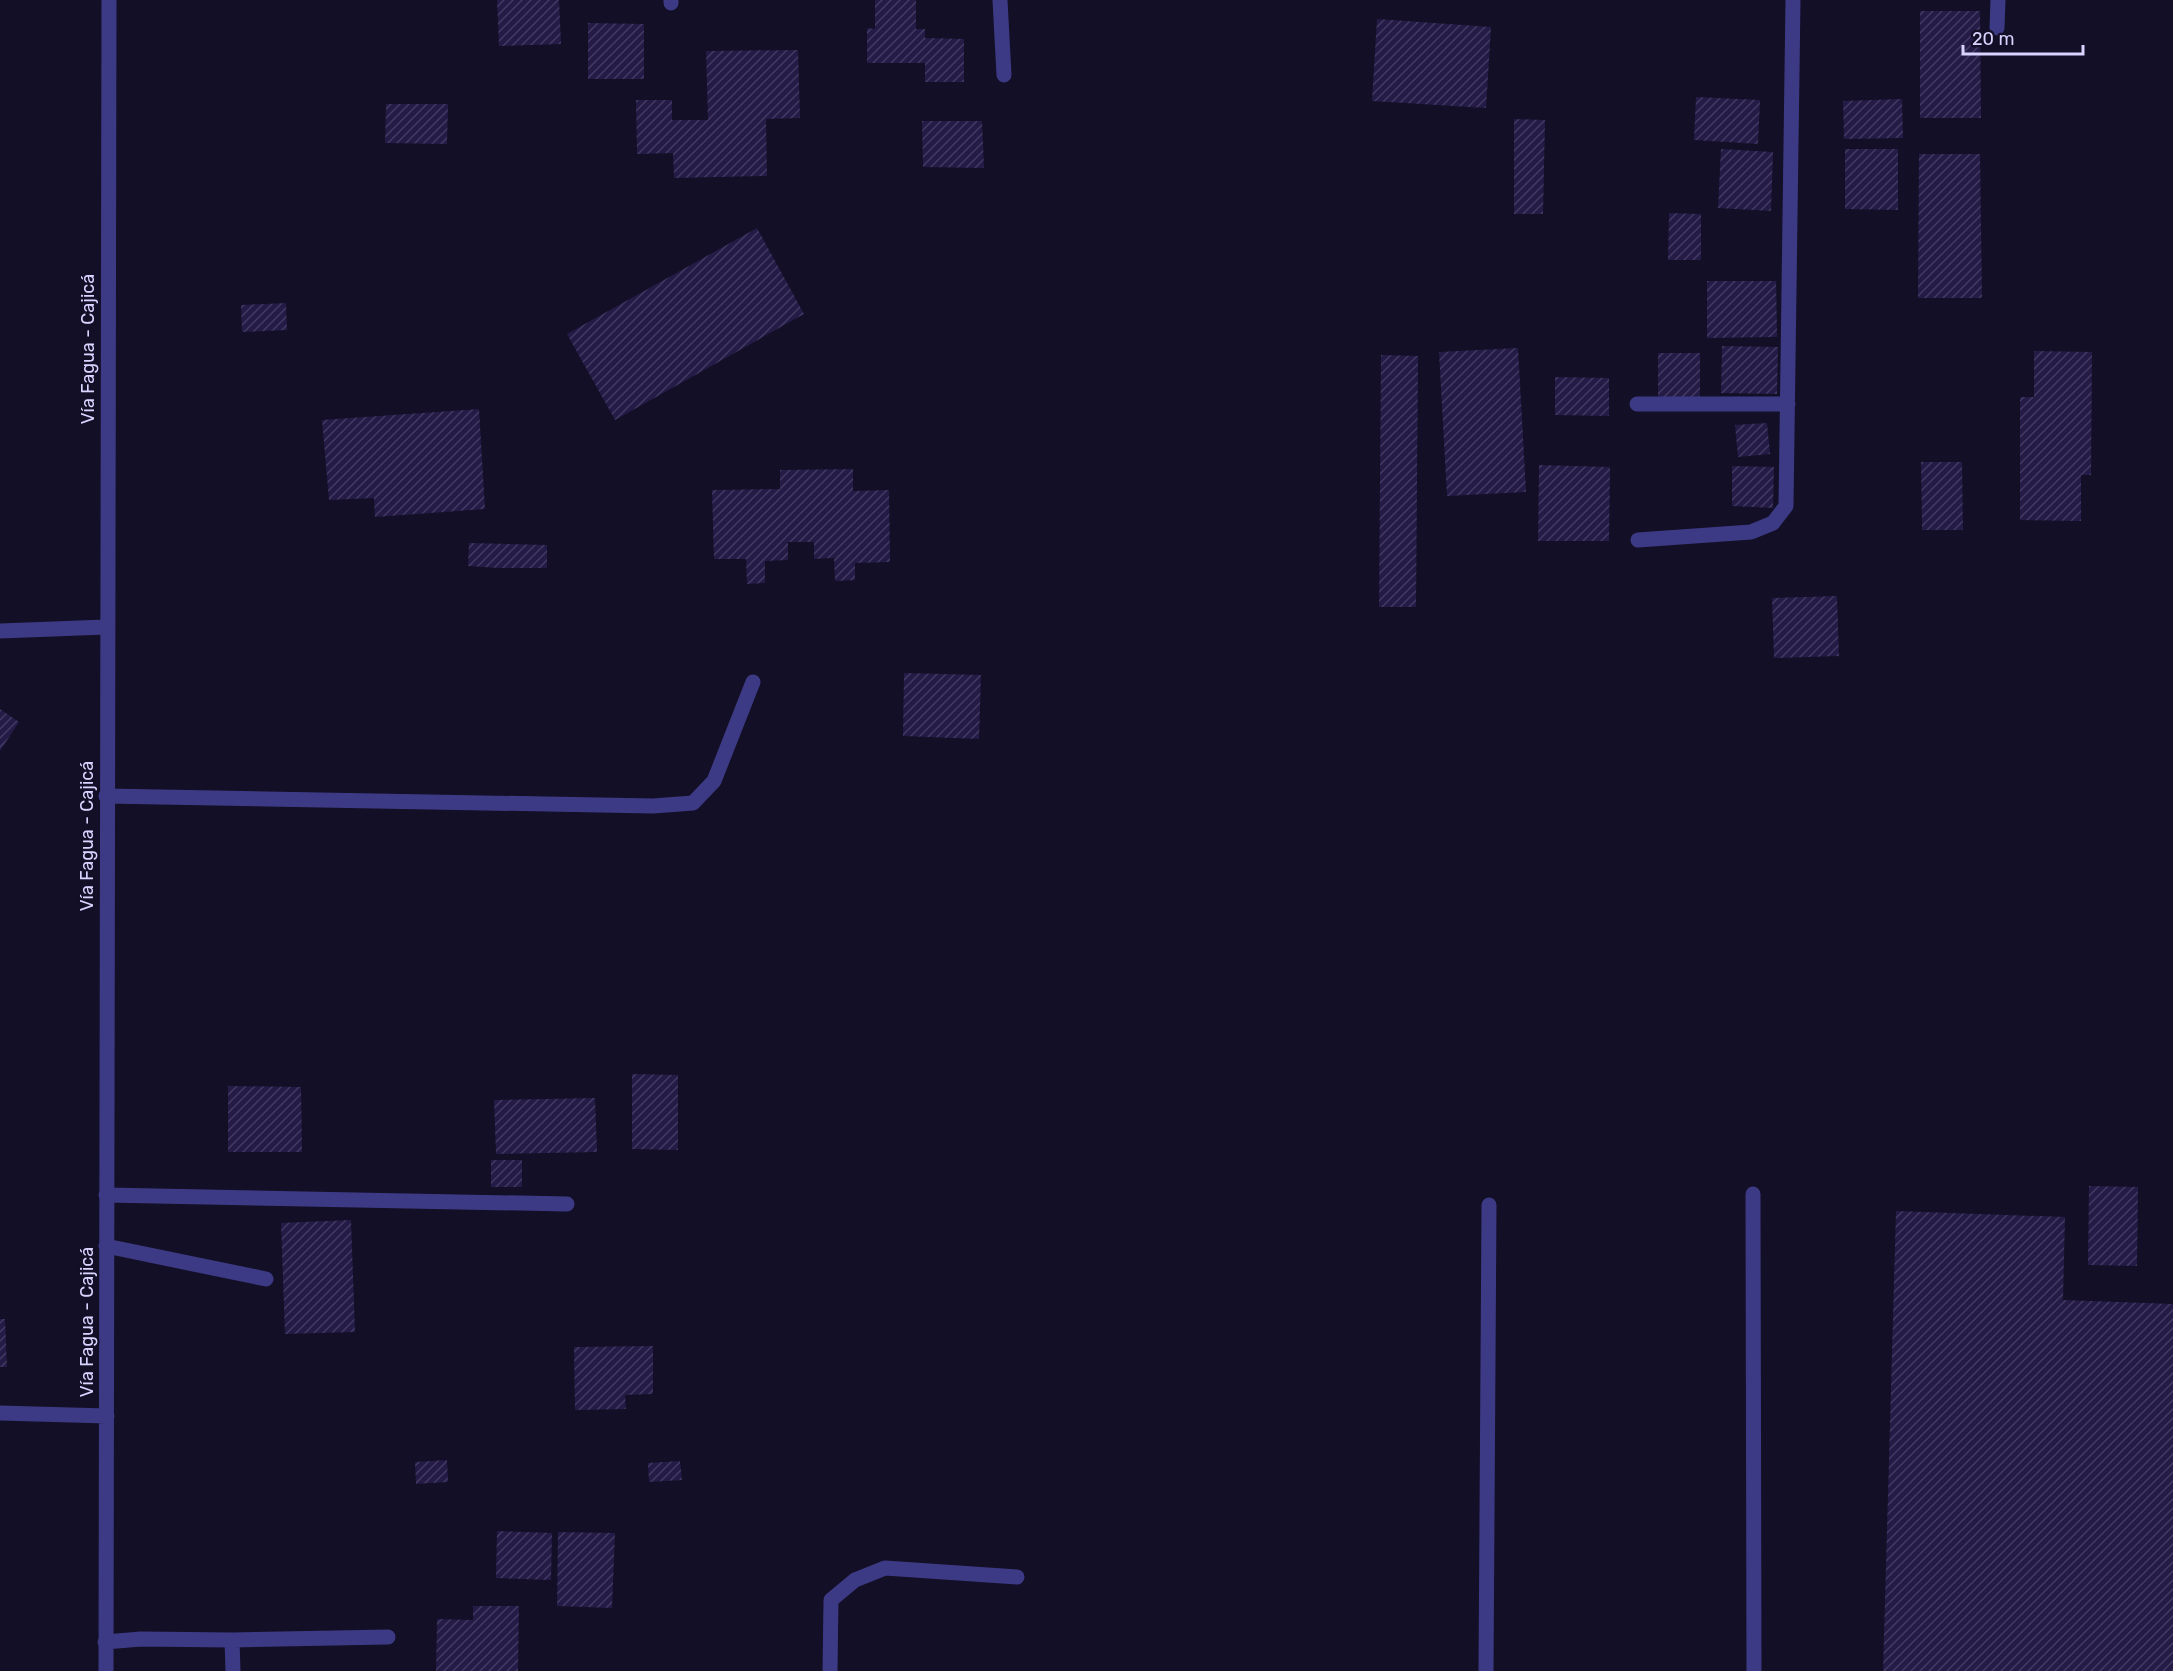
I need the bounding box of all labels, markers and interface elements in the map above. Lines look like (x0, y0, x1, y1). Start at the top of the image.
scale bar (1963, 18, 2083, 56)
text: 20 m (1972, 28, 2014, 50)
street label: Vía Fagua - Cajicá (77, 274, 99, 424)
street label: Vía Fagua - Cajicá (76, 761, 98, 911)
street label: Vía Fagua - Cajicá (76, 1247, 98, 1397)

